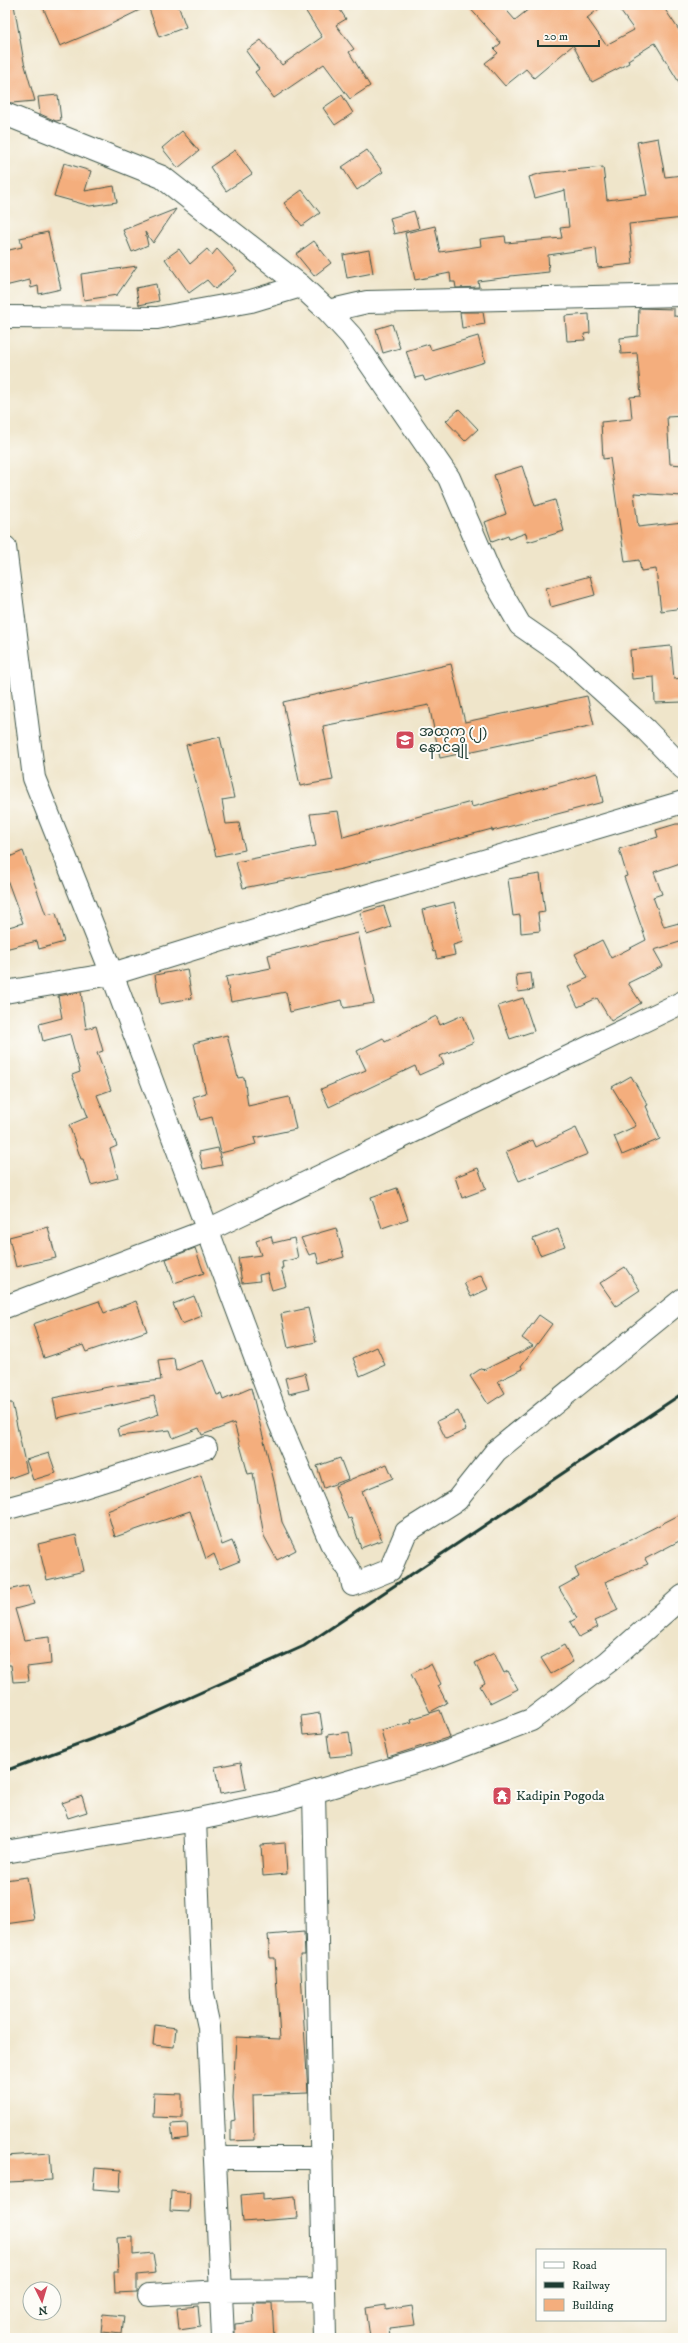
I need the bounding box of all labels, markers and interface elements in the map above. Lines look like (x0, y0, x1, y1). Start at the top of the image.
scale bar (538, 22, 599, 48)
text: 20 m (544, 29, 568, 44)
place label: အထက (၂) နောင်ချို (419, 723, 487, 759)
school or university icon: အထက (၂) နောင်ချို (394, 729, 416, 751)
temple icon: Kadipin Pogoda (491, 1785, 513, 1807)
place label: Kadipin Pogoda (516, 1787, 605, 1805)
legend (536, 2249, 666, 2321)
text: Road (572, 2258, 597, 2273)
text: Railway (572, 2278, 610, 2293)
north arrow (22, 2281, 62, 2321)
text: Building (572, 2298, 613, 2313)
text: N (38, 2303, 48, 2317)

